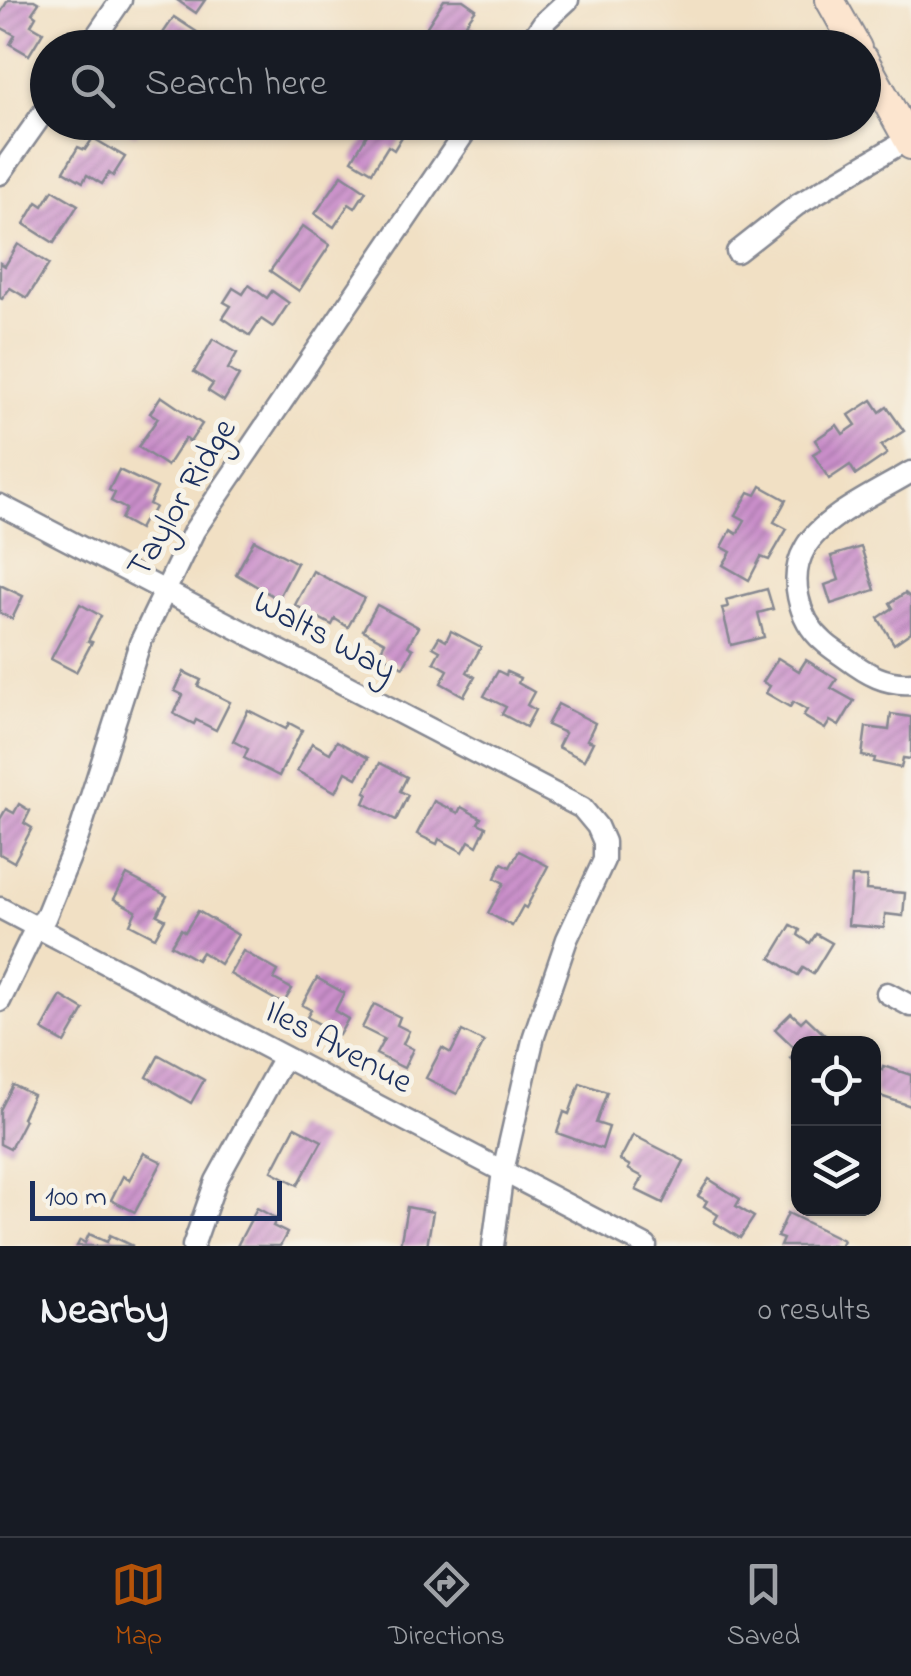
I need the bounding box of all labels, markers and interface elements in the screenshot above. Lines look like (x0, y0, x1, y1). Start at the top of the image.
search box (30, 30, 881, 140)
text: Search here (145, 57, 327, 113)
icon: search (65, 58, 120, 113)
street label: Taylor Ridge (115, 409, 251, 589)
street label: Walts Way (243, 578, 405, 696)
street label: Iles Avenue (255, 988, 421, 1108)
map controls (791, 1036, 881, 1216)
button: locate (791, 1036, 881, 1126)
button: layers (791, 1126, 881, 1216)
scale bar (30, 1176, 282, 1220)
text: 100 m (45, 1178, 107, 1219)
text: Nearby (40, 1281, 168, 1342)
text: 0 results (758, 1288, 871, 1335)
tab: Map (111, 1557, 166, 1658)
tab: Directions (388, 1557, 505, 1658)
tab: Saved (727, 1557, 800, 1658)

